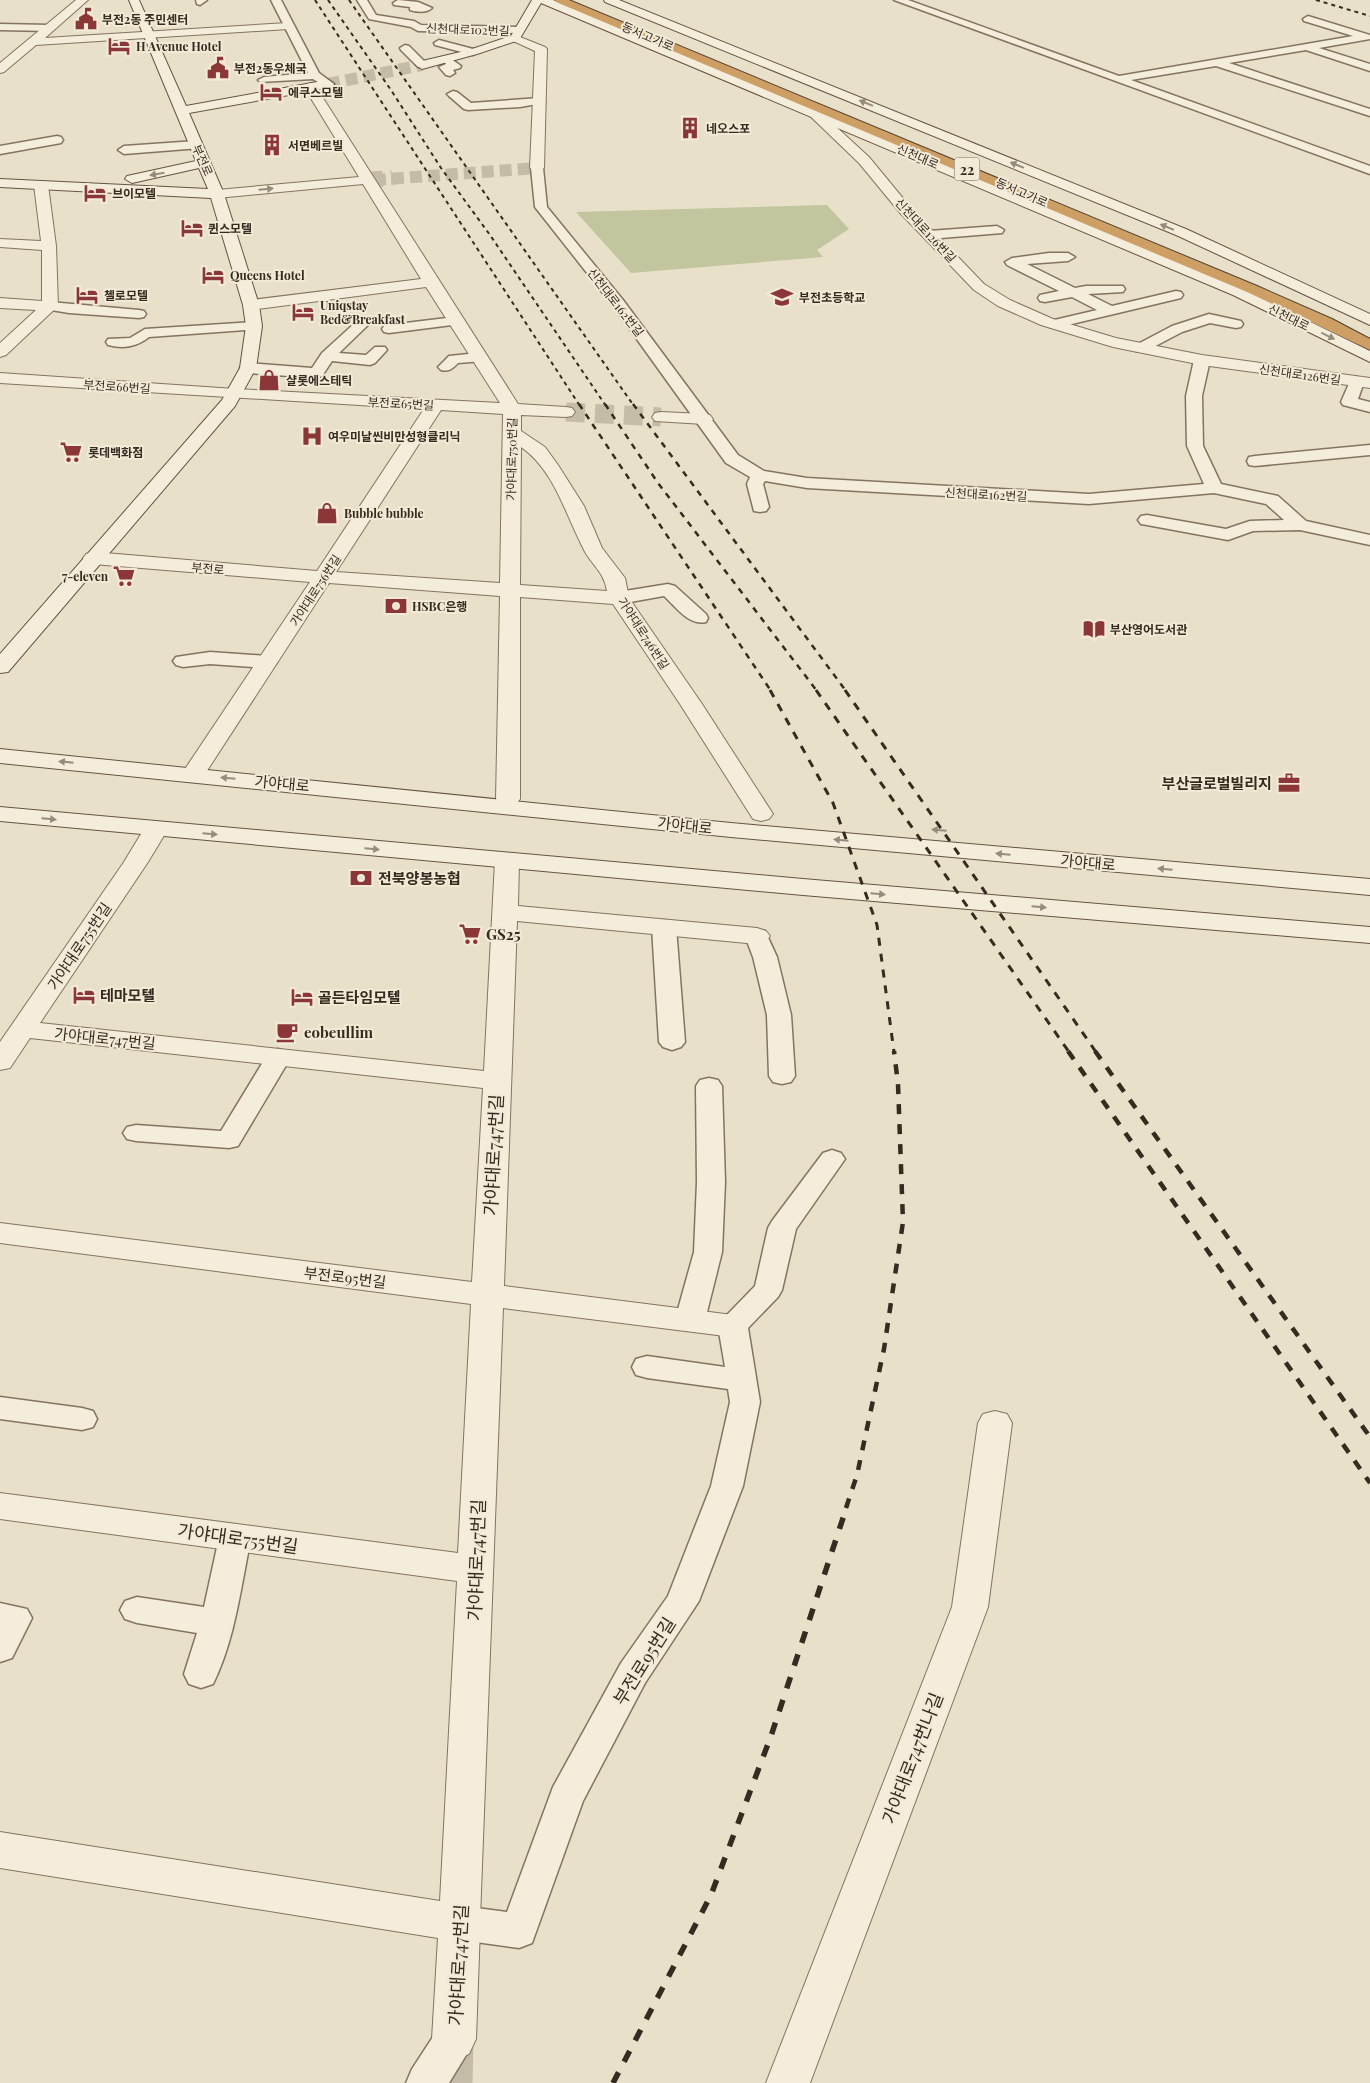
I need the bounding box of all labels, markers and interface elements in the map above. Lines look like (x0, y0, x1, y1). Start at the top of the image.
public building icon: 부전2동 주민센터 (73, 6, 99, 32)
place label: 부전2동 주민센터 (102, 11, 188, 27)
street label: 동서고가로 (619, 18, 677, 54)
street label: 신천대로102번길 (426, 20, 510, 38)
hotel icon: H Avenue Hotel (106, 33, 132, 59)
place label: H Avenue Hotel (136, 38, 222, 54)
public building icon: 부전2동우체국 (205, 55, 231, 81)
place label: 부전2동우체국 (234, 60, 307, 76)
hotel icon: 에쿠스모텔 (258, 79, 284, 105)
place label: 에쿠스모텔 (288, 84, 343, 100)
one-way arrow (858, 99, 873, 107)
building icon: 네오스포 (677, 115, 703, 141)
place label: 네오스포 (706, 120, 750, 136)
building icon: 서면베르빌 (259, 132, 285, 158)
place label: 서면베르빌 (288, 137, 343, 153)
street label: 신천대로 (895, 140, 941, 172)
street label: 부전로 (189, 142, 217, 178)
road number: 22 (954, 157, 980, 180)
one-way arrow (1009, 160, 1024, 168)
one-way arrow (148, 171, 164, 179)
street label: 동서고가로 (993, 174, 1051, 210)
hotel icon: 브이모텔 (82, 180, 108, 206)
place label: 브이모텔 (112, 185, 156, 201)
one-way arrow (258, 185, 274, 193)
street label: 신천대로126번길 (892, 194, 960, 266)
hotel icon: 퀸스모텔 (179, 215, 205, 241)
place label: 퀸스모텔 (208, 220, 252, 236)
one-way arrow (1160, 222, 1174, 230)
hotel icon: Queens Hotel (200, 262, 226, 288)
street label: 신천대로162번길 (584, 265, 648, 339)
place label: Queens Hotel (230, 267, 305, 283)
hotel icon: 첼로모텔 (74, 282, 100, 308)
school or university icon: 부전초등학교 (769, 284, 795, 310)
place label: 첼로모텔 (104, 287, 148, 303)
place label: 부전초등학교 (799, 289, 865, 305)
place label: Uniqstay Bed&Breakfast (320, 297, 406, 327)
hotel icon: Uniqstay Bed&Breakfast (290, 299, 316, 325)
street label: 신천대로 (1266, 300, 1312, 334)
one-way arrow (1321, 332, 1335, 340)
street label: 신천대로126번길 (1258, 360, 1342, 388)
shop icon: 샬롯에스테틱 (256, 367, 282, 393)
place label: 샬롯에스테틱 (286, 372, 352, 388)
street label: 부전로66번길 (83, 376, 151, 396)
street label: 부전로65번길 (367, 393, 435, 413)
street label: 가야대로750번길 (502, 417, 520, 501)
hospital icon: 여우미날씬비만성형클리닉 (299, 423, 325, 449)
place label: 여우미날씬비만성형클리닉 (328, 428, 460, 444)
supermarket icon: 롯데백화점 (58, 439, 84, 465)
place label: 롯데백화점 (88, 444, 143, 460)
street label: 신천대로162번길 (944, 484, 1028, 504)
shop icon: Bubble bubble (314, 500, 340, 526)
place label: Bubble bubble (344, 505, 424, 521)
street label: 가야대로756번길 (286, 551, 344, 629)
street label: 부전로 (191, 559, 225, 577)
supermarket icon: 7-eleven (111, 563, 137, 589)
place label: 7-eleven (62, 568, 109, 584)
bank icon: HSBC은행 (383, 593, 409, 619)
street label: 가야대로746번길 (615, 594, 673, 672)
place label: HSBC은행 (412, 598, 467, 614)
library icon: 부산영어도서관 (1081, 616, 1107, 642)
place label: 부산영어도서관 (1110, 621, 1187, 637)
one-way arrow (58, 758, 74, 766)
office icon: 부산글로벌빌리지 (1276, 770, 1302, 796)
street label: 가야대로 (254, 771, 310, 795)
place label: 부산글로벌빌리지 (1162, 773, 1272, 793)
one-way arrow (220, 774, 236, 782)
street label: 가야대로 (657, 812, 713, 838)
one-way arrow (41, 815, 57, 823)
one-way arrow (931, 825, 947, 833)
one-way arrow (203, 830, 219, 838)
one-way arrow (833, 836, 849, 844)
one-way arrow (364, 845, 380, 853)
one-way arrow (994, 850, 1010, 858)
street label: 가야대로 (1060, 850, 1116, 874)
one-way arrow (1156, 864, 1172, 872)
bank icon: 전북양봉농협 (348, 865, 374, 891)
place label: 전북양봉농협 (378, 868, 461, 888)
one-way arrow (870, 890, 886, 898)
street label: 가야대로755번길 (42, 898, 116, 994)
one-way arrow (1032, 903, 1048, 911)
supermarket icon: GS25 (457, 921, 483, 947)
place label: GS25 (486, 924, 521, 944)
hotel icon: 테마모텔 (71, 982, 97, 1008)
hotel icon: 골든타임모텔 (289, 984, 315, 1010)
place label: 테마모텔 (100, 985, 155, 1005)
place label: 골든타임모텔 (318, 987, 401, 1007)
cafe icon: eobeullim (274, 1019, 300, 1045)
place label: eobeullim (304, 1022, 374, 1042)
street label: 가야대로747번길 (53, 1023, 157, 1053)
street label: 가야대로747번길 (478, 1093, 508, 1217)
street label: 부전로95번길 (303, 1262, 387, 1292)
street label: 가야대로747번길 (462, 1499, 490, 1621)
street label: 가야대로755번길 (176, 1518, 300, 1558)
street label: 부전로95번길 (607, 1612, 681, 1710)
street label: 가야대로747번나길 (876, 1689, 948, 1827)
street label: 가야대로747번길 (443, 1903, 473, 2027)

